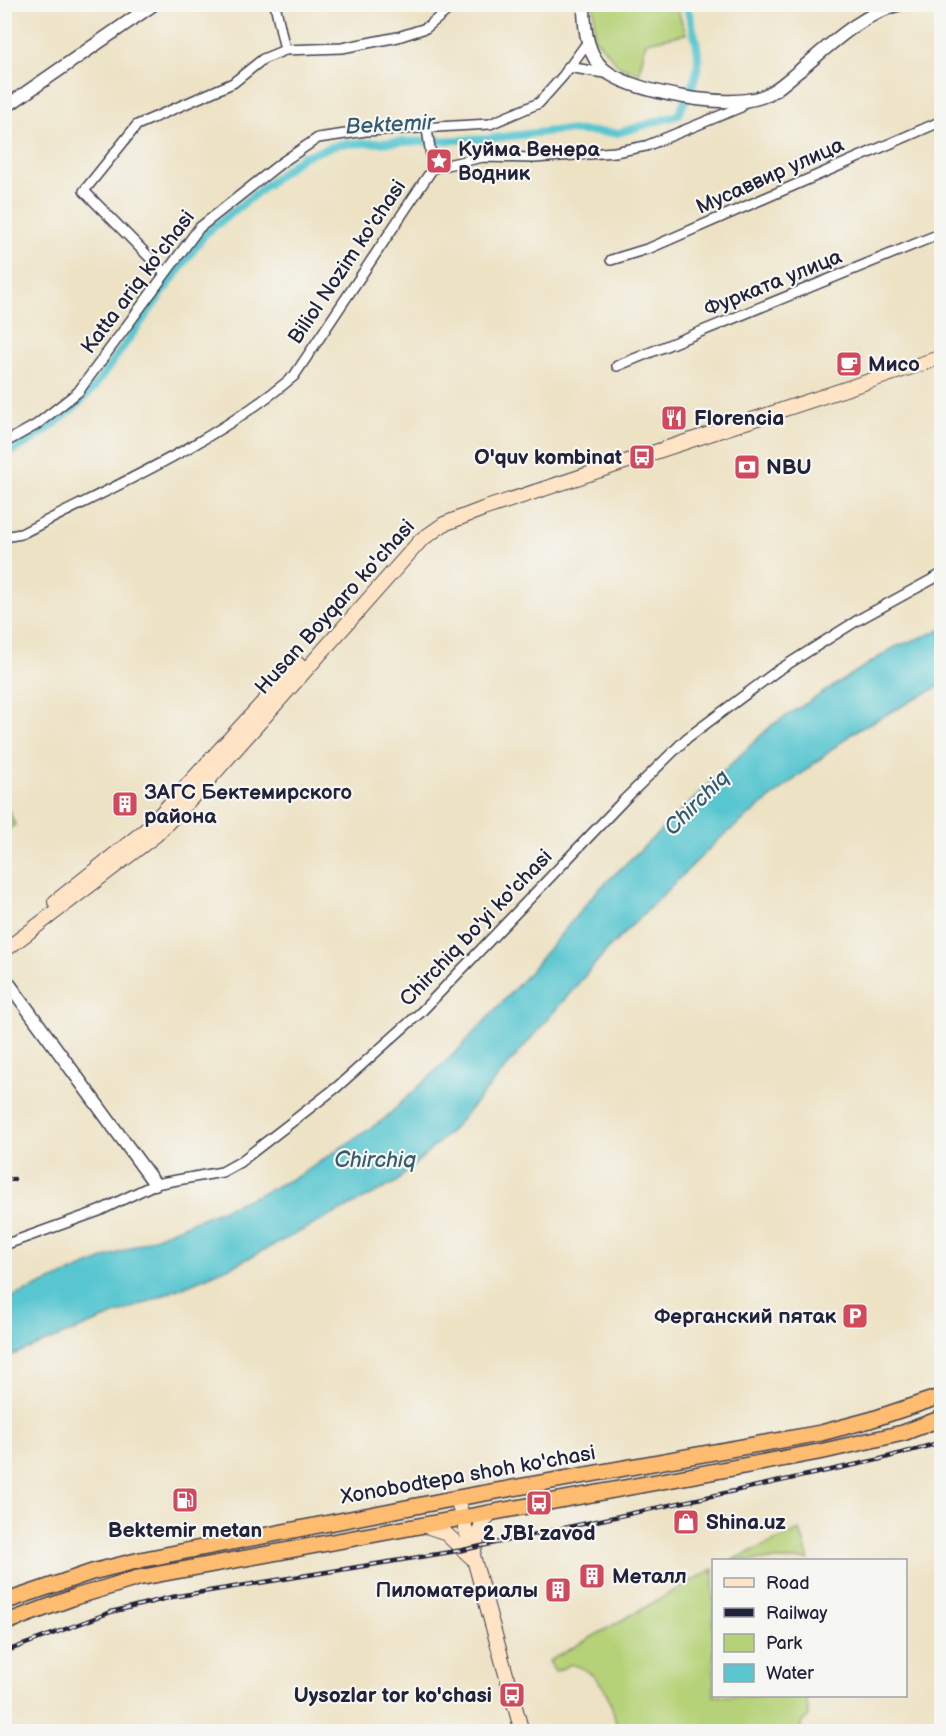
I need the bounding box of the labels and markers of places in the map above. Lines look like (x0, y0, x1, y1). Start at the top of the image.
place label: Куйма Венера Водник (458, 137, 601, 186)
place icon: Куйма Венера Водник (424, 146, 454, 176)
cafe icon: Мисо (834, 349, 864, 379)
place label: Мисо (868, 352, 920, 377)
restaurant icon: Florencia (659, 403, 689, 433)
place label: Florencia (694, 406, 784, 431)
bus stop icon: O'quv kombinat (627, 442, 657, 472)
place label: O'quv kombinat (474, 445, 622, 470)
bank icon: NBU (732, 452, 762, 482)
place label: NBU (766, 455, 812, 480)
place label: ЗАГС Бектемирского района (144, 780, 352, 829)
building icon: ЗАГС Бектемирского района (110, 789, 140, 819)
parking icon: Ферганский пятак (840, 1301, 870, 1331)
place label: Ферганский пятак (654, 1304, 837, 1329)
fuel station icon: Bektemir metan (170, 1485, 200, 1515)
bus stop icon: 2 JBI zavod (524, 1488, 554, 1518)
shop icon: Shina.uz (671, 1507, 701, 1537)
place label: Shina.uz (706, 1510, 786, 1535)
place label: Bektemir metan (108, 1518, 262, 1543)
place label: 2 JBI zavod (482, 1521, 596, 1546)
building icon: Металл (577, 1561, 607, 1591)
place label: Металл (612, 1564, 687, 1589)
building icon: Пиломатериалы (543, 1575, 573, 1605)
place label: Пиломатериалы (375, 1578, 538, 1603)
bus stop icon: Uysozlar tor ko'chasi (497, 1680, 527, 1710)
place label: Uysozlar tor ko'chasi (294, 1683, 492, 1708)

